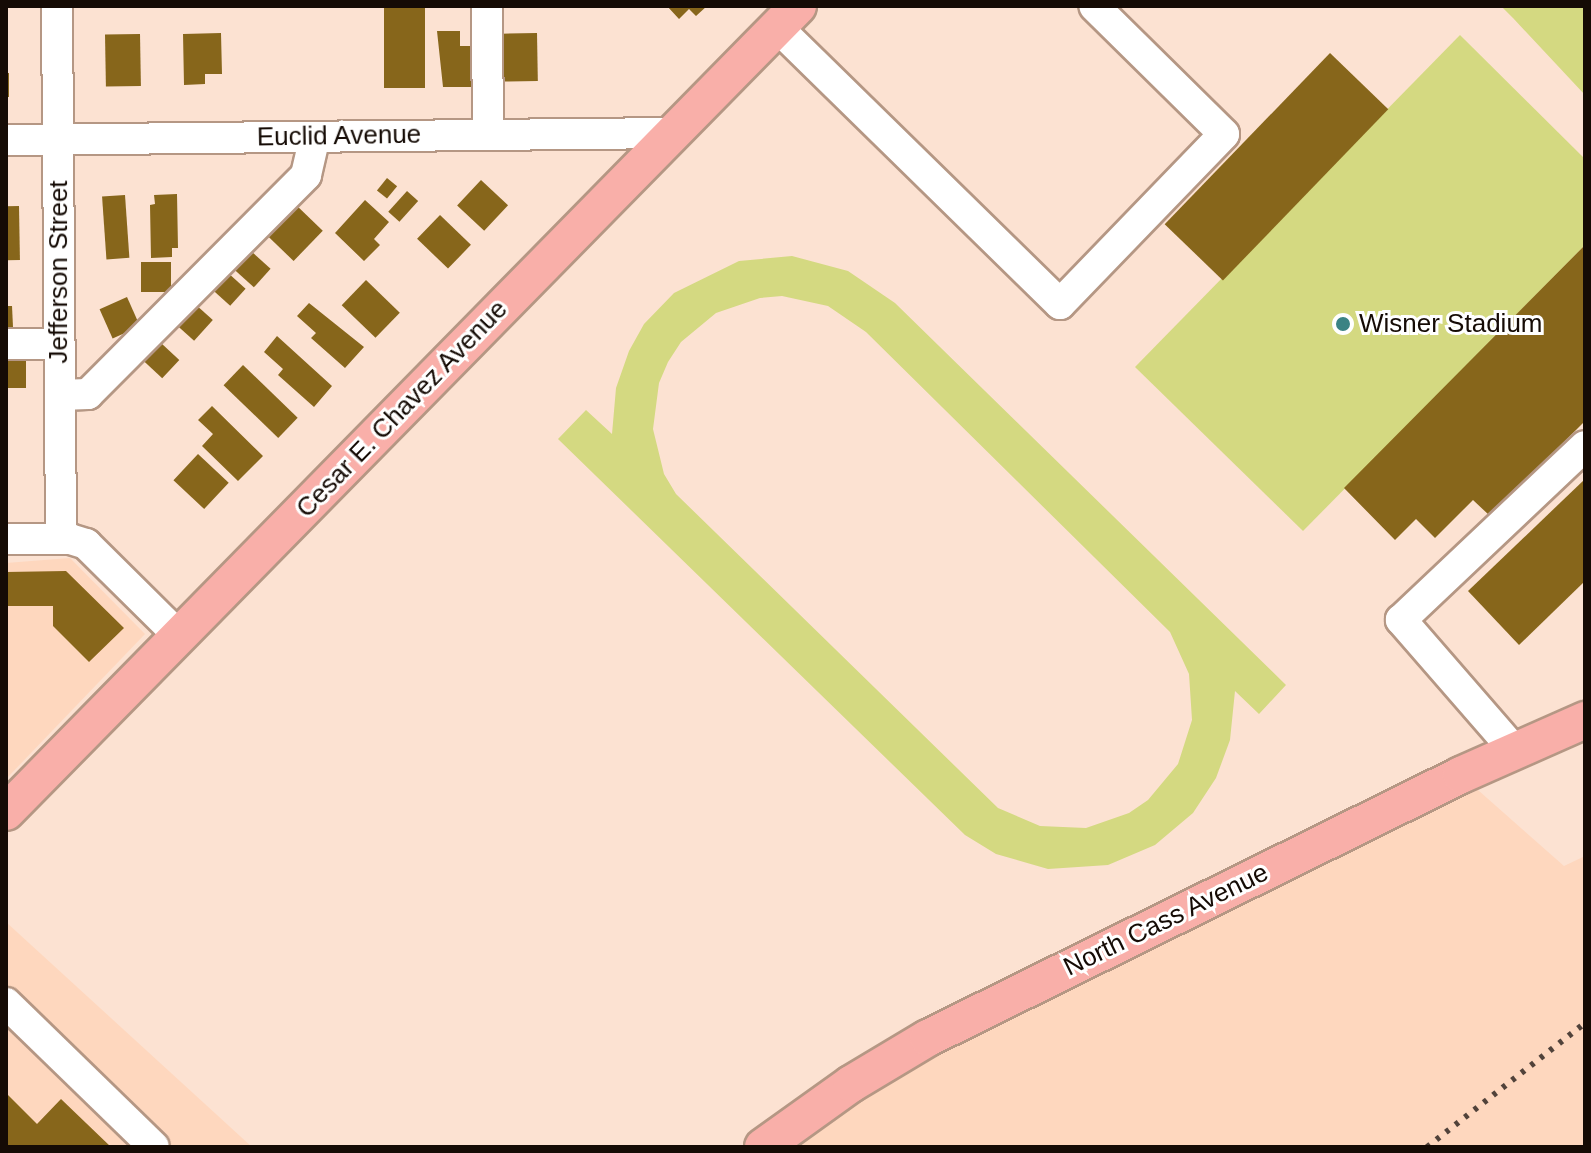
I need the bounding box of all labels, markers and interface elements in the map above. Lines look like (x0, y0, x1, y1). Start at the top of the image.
street label: Euclid Avenue (256, 119, 422, 153)
street label: Jefferson Street (43, 180, 75, 364)
street label: Cesar E. Chavez Avenue (290, 293, 514, 525)
place label: Wisner Stadium (1359, 308, 1542, 340)
marker: Wisner Stadium (1334, 315, 1352, 333)
street label: North Cass Avenue (1058, 857, 1274, 983)

